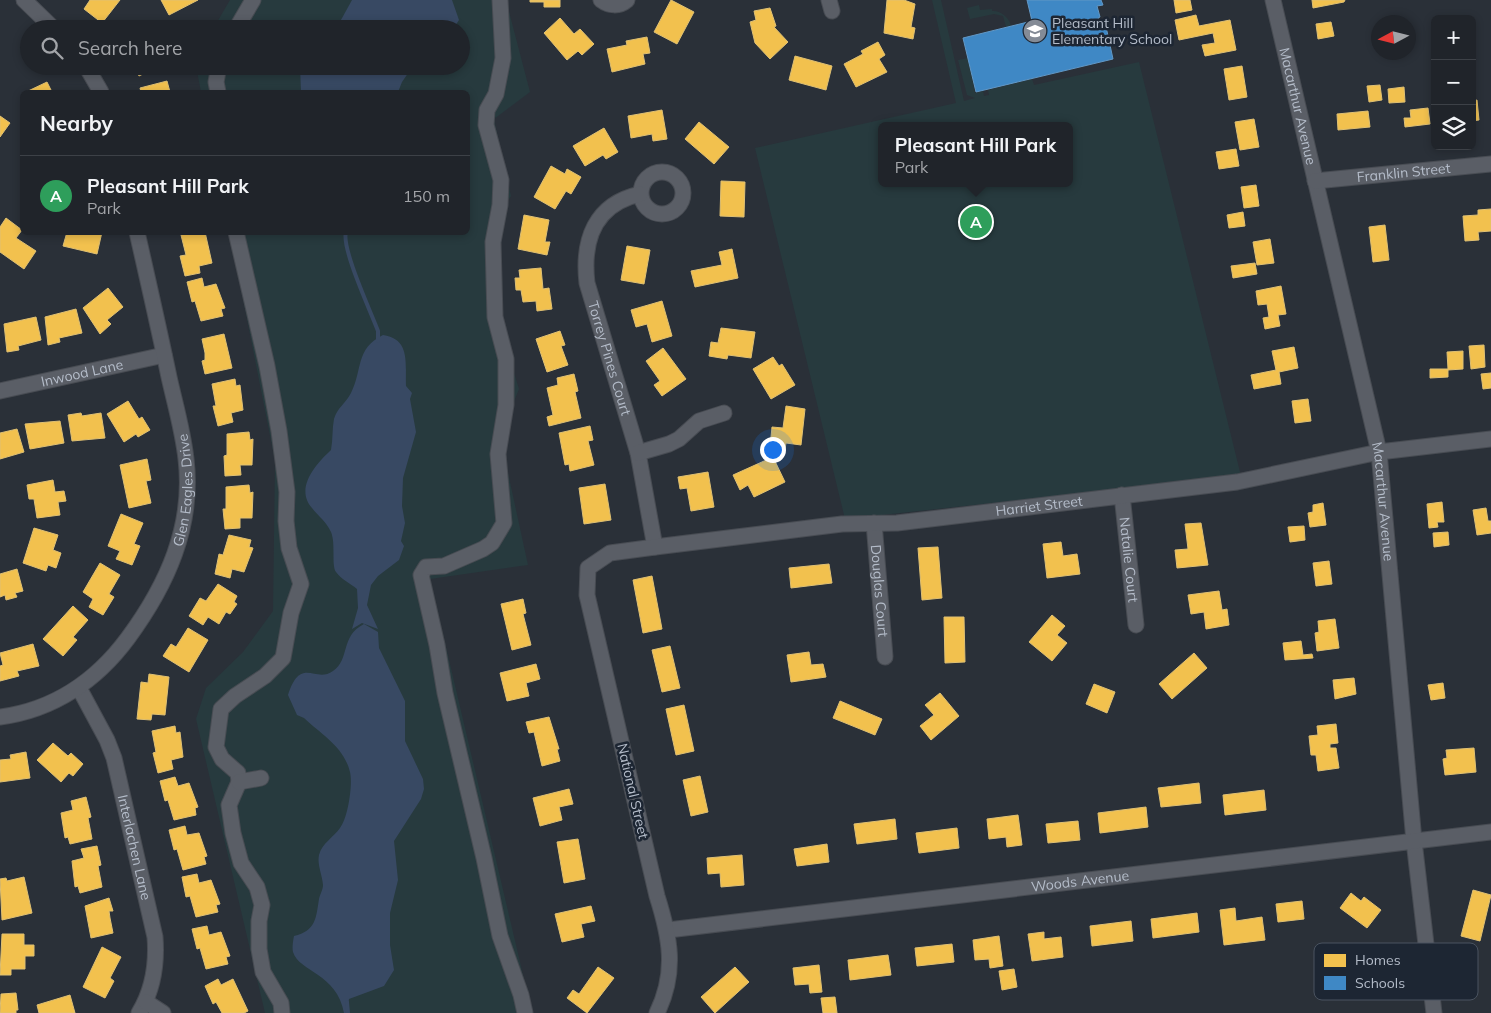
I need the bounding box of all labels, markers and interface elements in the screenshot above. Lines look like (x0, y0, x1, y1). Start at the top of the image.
place label: Pleasant Hill Elementary School (1052, 14, 1172, 48)
north arrow (1371, 15, 1416, 60)
map controls (1431, 15, 1476, 150)
button: + (1431, 15, 1476, 60)
school or university icon: Pleasant Hill Elementary School (1022, 18, 1048, 44)
search box (20, 20, 470, 75)
icon: search (38, 34, 66, 62)
text: Search here (78, 36, 182, 60)
street label: Macarthur Avenue (1275, 46, 1320, 167)
button: − (1431, 60, 1476, 105)
button: layers (1431, 105, 1476, 150)
text: Nearby (40, 110, 113, 136)
popup (878, 122, 1073, 187)
text: Pleasant Hill Park (895, 133, 1056, 157)
text: Park (895, 157, 928, 177)
street label: Franklin Street (1356, 159, 1451, 186)
text: Pleasant Hill Park (87, 174, 249, 198)
text: A (50, 186, 62, 206)
text: 150 m (403, 186, 450, 206)
text: Park (87, 198, 121, 218)
pin: A (960, 203, 992, 241)
street label: Torrey Pines Court (584, 299, 635, 418)
street label: Inwood Lane (39, 355, 125, 391)
street label: Glen Eagles Drive (169, 432, 196, 549)
your location (760, 437, 786, 463)
street label: Macarthur Avenue (1368, 440, 1398, 562)
street label: Harriet Street (995, 492, 1084, 520)
street label: Natalie Court (1115, 516, 1143, 603)
street label: Douglas Court (867, 544, 892, 638)
street label: National Street (613, 742, 653, 841)
street label: Interlachen Lane (114, 793, 155, 902)
street label: Woods Avenue (1030, 866, 1130, 896)
legend (1314, 943, 1478, 1000)
text: Homes (1355, 951, 1401, 969)
text: Schools (1355, 974, 1405, 992)

